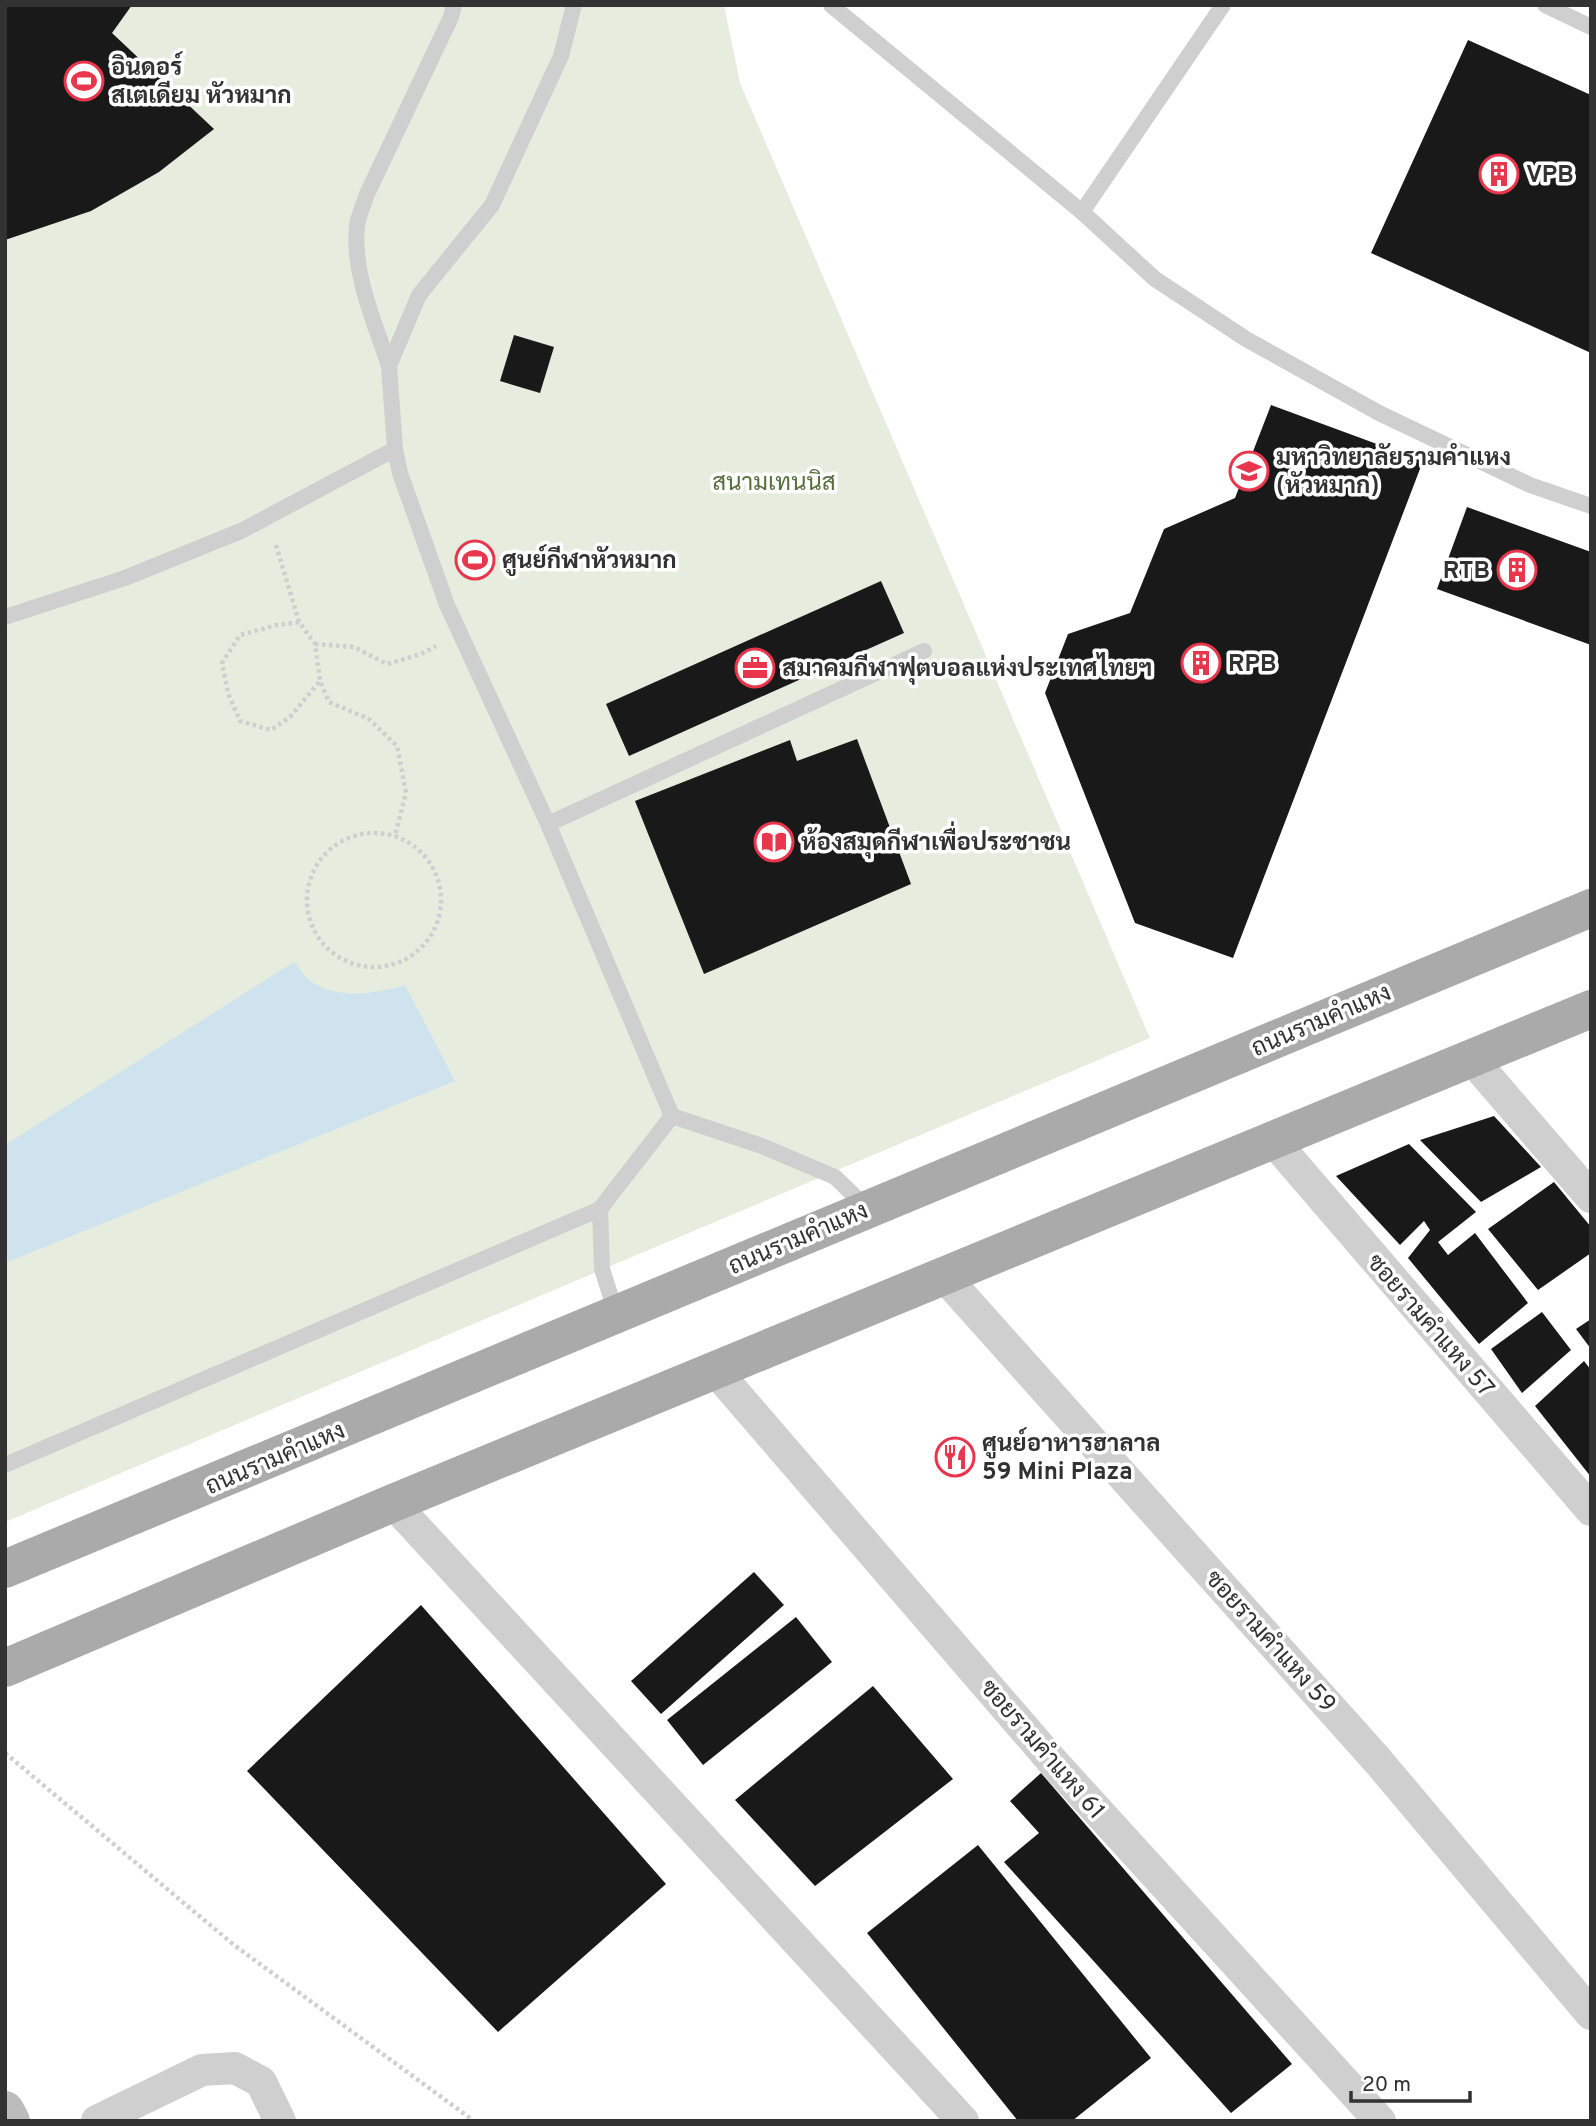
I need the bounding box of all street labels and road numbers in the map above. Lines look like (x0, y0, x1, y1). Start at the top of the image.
street label: ถนนรามคำแหง (1247, 978, 1396, 1065)
street label: ถนนรามคำแหง (724, 1196, 873, 1283)
street label: ซอยรามคำแหง 57 (1359, 1248, 1500, 1404)
street label: ถนนรามคำแหง (201, 1416, 350, 1503)
street label: ซอยรามคำแหง 59 (1198, 1564, 1342, 1720)
street label: ซอยรามคำแหง 61 (973, 1674, 1111, 1826)

